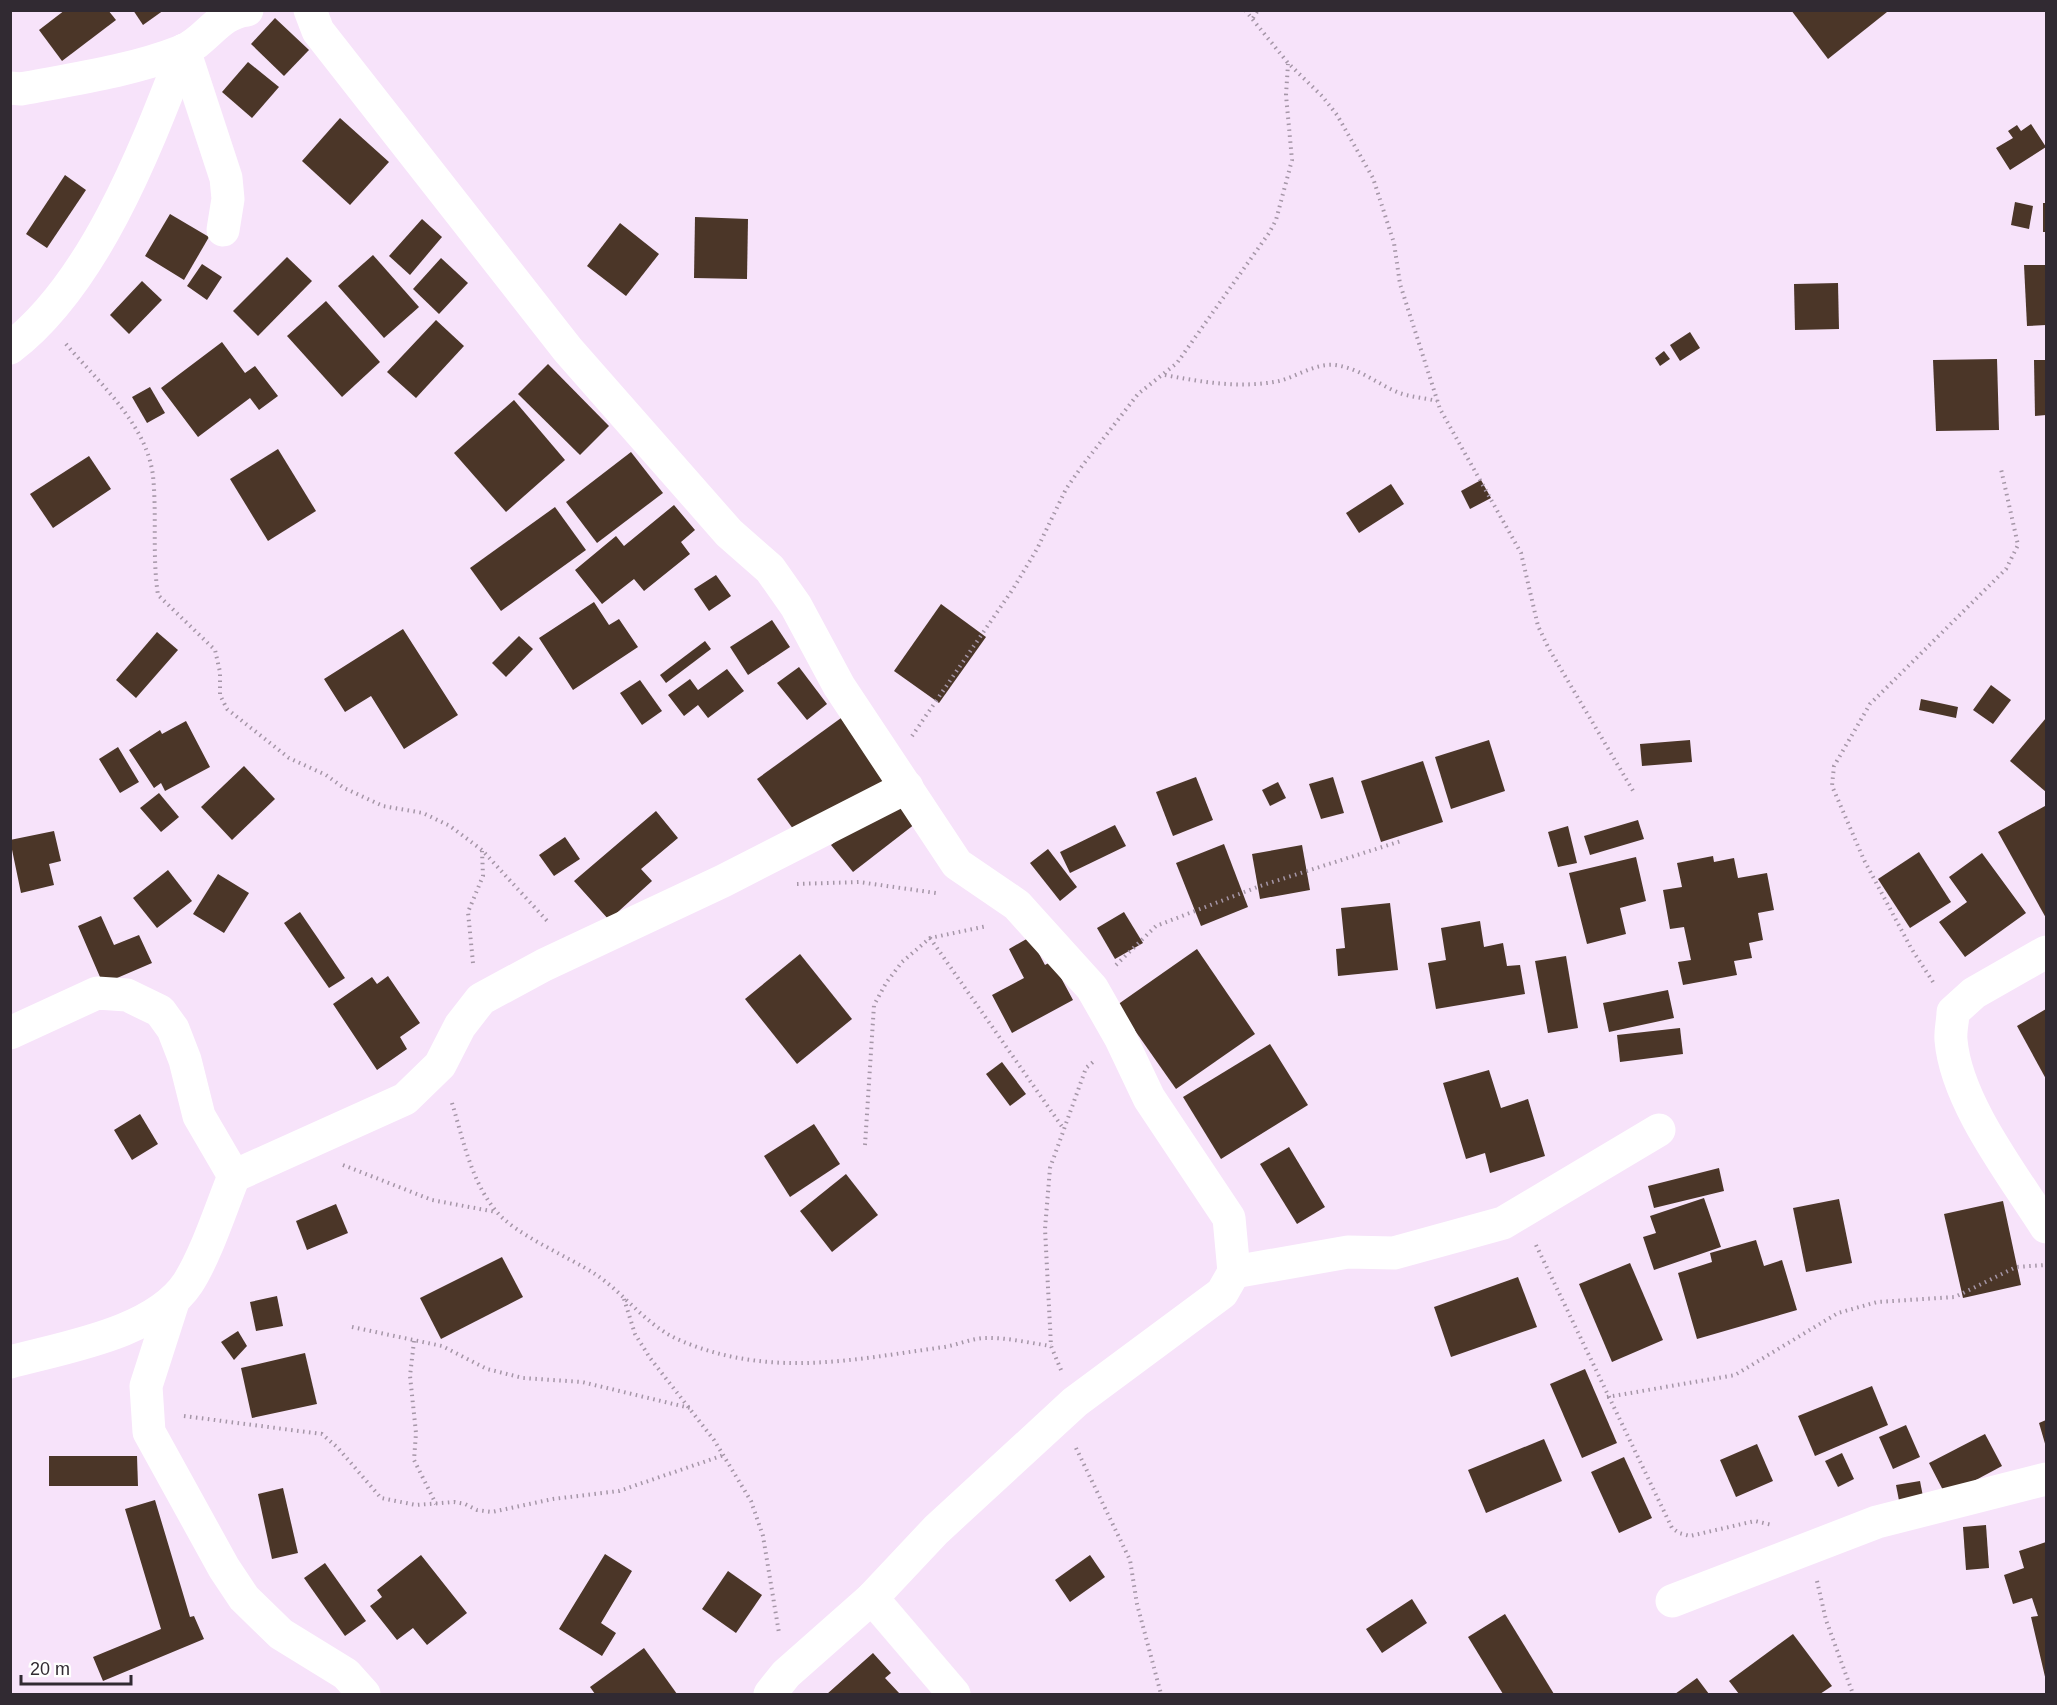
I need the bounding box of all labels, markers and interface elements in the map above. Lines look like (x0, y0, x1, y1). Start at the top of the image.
scale bar (21, 1648, 130, 1686)
text: 20 m (30, 1659, 70, 1679)

